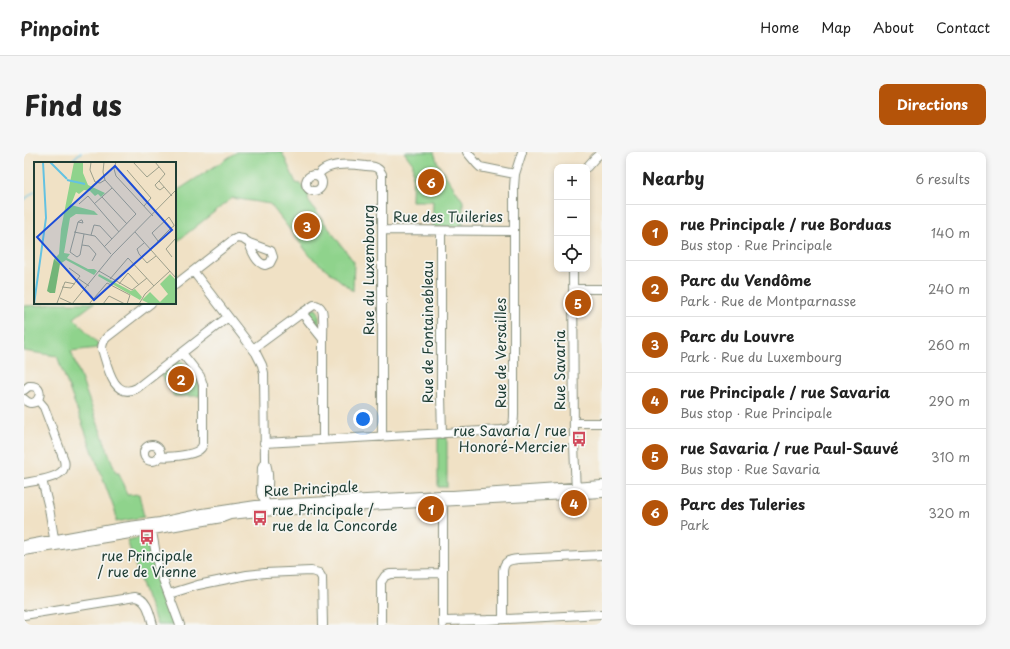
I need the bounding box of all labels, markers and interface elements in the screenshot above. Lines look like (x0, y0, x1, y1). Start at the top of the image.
text: Pinpoint (20, 14, 100, 42)
text: Home (760, 17, 799, 38)
text: Map (821, 17, 851, 38)
text: About (873, 17, 914, 38)
text: Contact (936, 17, 990, 38)
text: Find us (24, 83, 122, 126)
button: Directions (879, 84, 986, 125)
inset map (34, 162, 176, 304)
map controls (554, 164, 590, 272)
button: + (554, 164, 590, 200)
text: Nearby (642, 165, 704, 191)
pin: 6 (418, 167, 444, 197)
text: 6 results (915, 169, 970, 188)
button: − (554, 200, 590, 236)
street label: Rue du Luxembourg (358, 205, 379, 335)
street label: Rue des Tuileries (393, 206, 503, 227)
pin: 3 (294, 211, 320, 241)
text: rue Principale / rue Borduas (680, 212, 891, 235)
text: 1 (652, 223, 658, 242)
text: 140 m (931, 223, 970, 242)
text: Bus stop · Rue Principale (680, 235, 832, 254)
button: locate (554, 236, 590, 272)
street label: Rue de Fontainebleau (417, 261, 438, 403)
text: Parc du Vendôme (680, 268, 811, 291)
text: 2 (650, 279, 660, 298)
text: 240 m (928, 279, 970, 298)
pin: 5 (565, 288, 591, 318)
text: Park · Rue de Montparnasse (680, 291, 856, 310)
street label: Rue de Versailles (490, 298, 511, 408)
text: Parc du Louvre (680, 324, 794, 347)
street label: Rue Savaria (549, 330, 570, 410)
text: 3 (651, 335, 659, 354)
text: 260 m (928, 335, 970, 354)
text: Park · Rue du Luxembourg (680, 347, 842, 366)
pin: 2 (168, 364, 194, 394)
text: rue Principale / rue Savaria (680, 380, 890, 403)
text: 4 (651, 391, 659, 410)
text: 290 m (929, 391, 970, 410)
text: Bus stop · Rue Principale (680, 403, 832, 422)
your location (353, 409, 373, 429)
place label: rue Savaria / rue Honoré-Mercier (453, 420, 568, 457)
bus stop icon: rue Savaria / rue Honoré-Mercier (570, 430, 588, 448)
text: rue Savaria / rue Paul-Sauvé (680, 436, 898, 459)
text: 5 (651, 447, 659, 466)
text: 310 m (931, 447, 970, 466)
text: Bus stop · Rue Savaria (680, 459, 820, 478)
street label: Rue Principale (263, 476, 359, 501)
pin: 4 (561, 488, 587, 518)
text: Parc des Tuleries (680, 492, 805, 515)
pin: 1 (418, 494, 444, 524)
place label: rue Principale / rue de la Concorde (272, 499, 397, 536)
text: 6 (650, 503, 660, 522)
text: 320 m (928, 503, 970, 522)
bus stop icon: rue Principale / rue de la Concorde (251, 509, 269, 527)
text: Park (680, 515, 709, 534)
bus stop icon: rue Principale / rue de Vienne (138, 528, 156, 546)
place label: rue Principale / rue de Vienne (97, 545, 197, 582)

